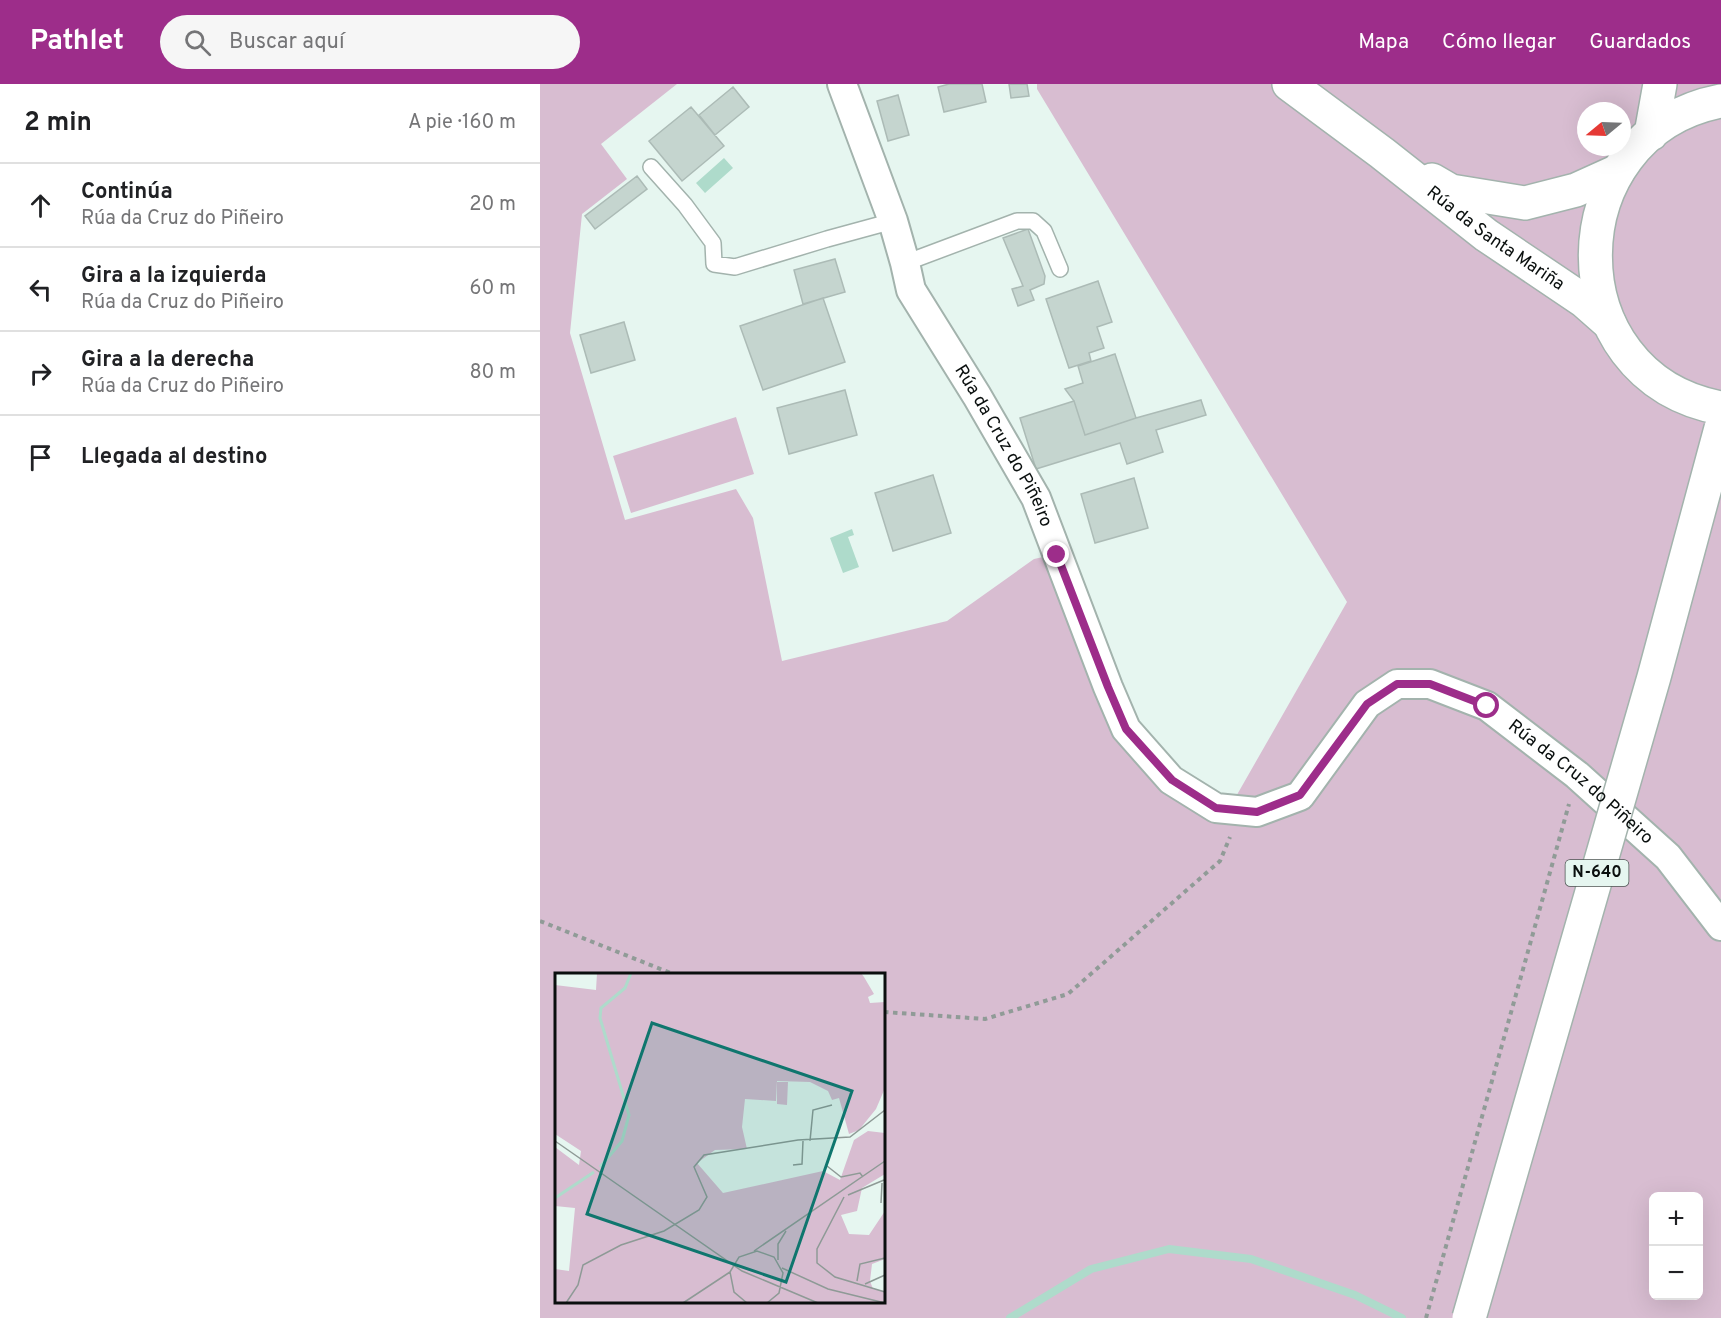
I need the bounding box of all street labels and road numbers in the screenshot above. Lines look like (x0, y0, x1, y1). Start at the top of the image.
street label: Rúa da Santa Mariña (1422, 181, 1569, 296)
street label: Rúa da Cruz do Piñeiro (949, 360, 1057, 530)
street label: Rúa da Cruz do Piñeiro (1503, 715, 1658, 850)
road number: N-640 (1566, 860, 1628, 886)

